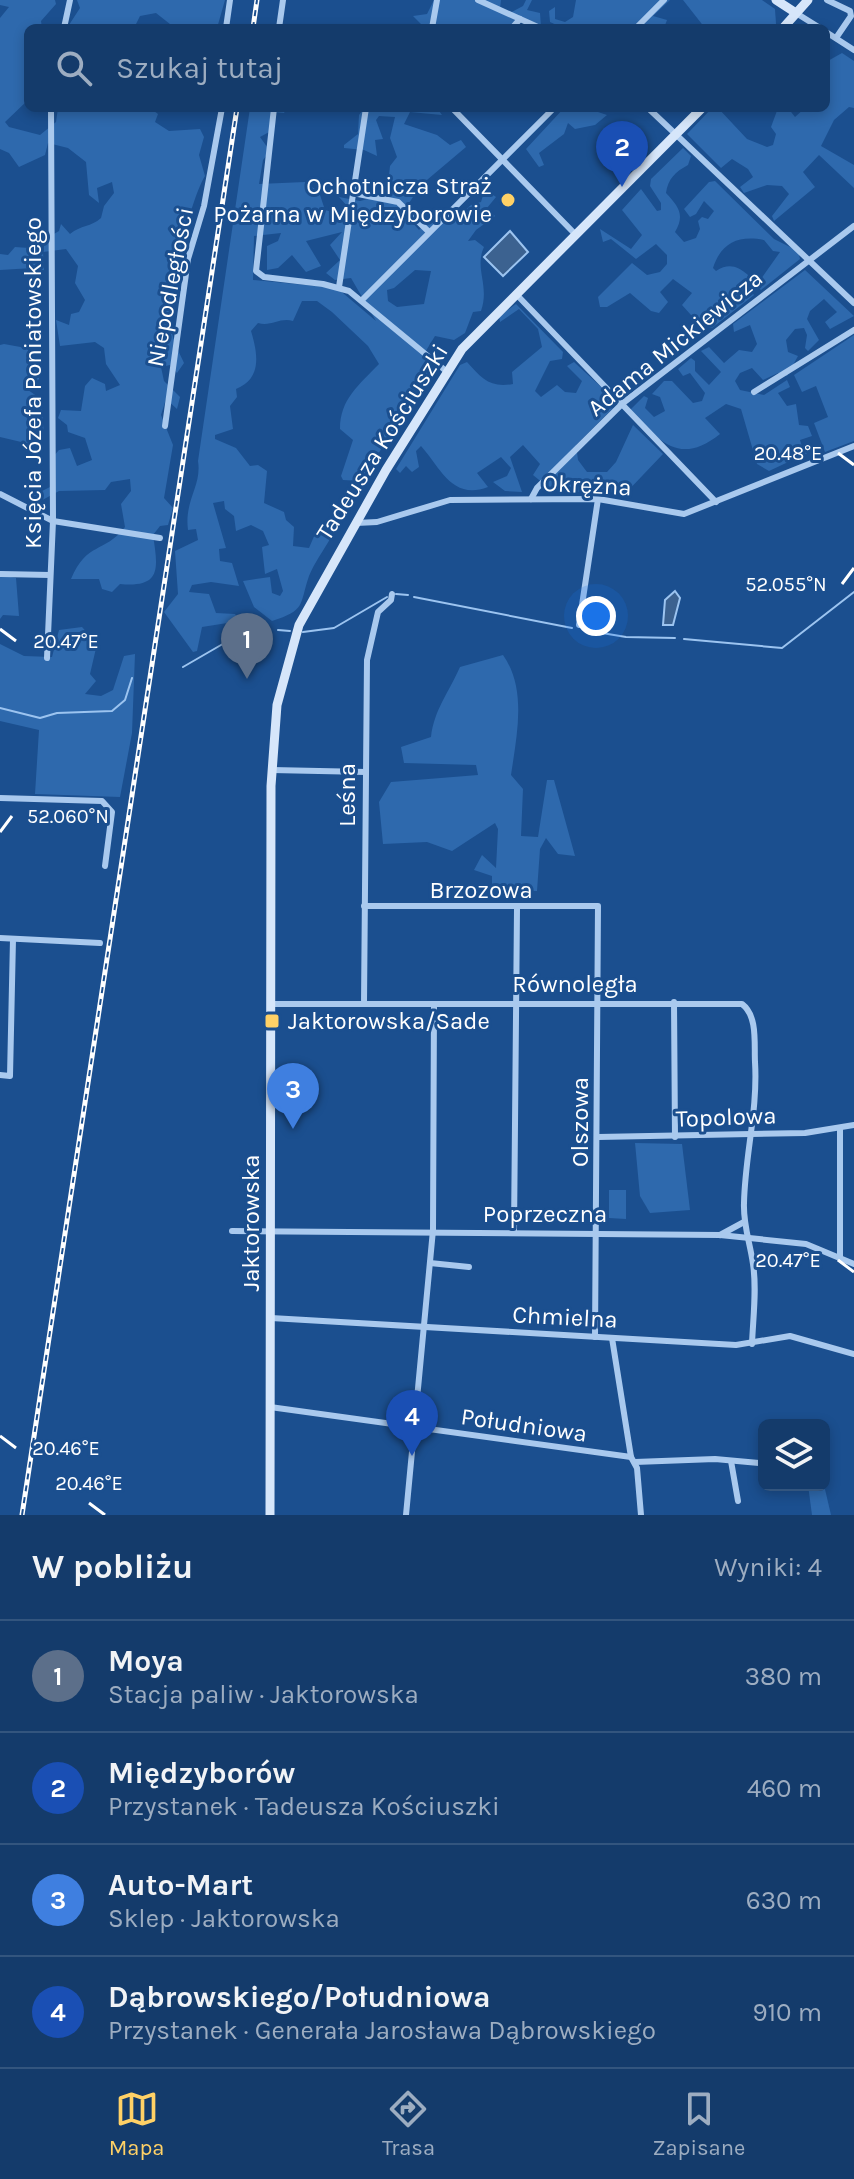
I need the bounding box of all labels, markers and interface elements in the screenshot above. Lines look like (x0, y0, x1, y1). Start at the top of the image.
search box (24, 24, 830, 112)
icon: search (52, 46, 96, 90)
text: Szukaj tutaj (116, 50, 283, 86)
pin: 2 (596, 121, 648, 187)
place label: Ochotnicza Straż Pożarna w Międzyborowie (213, 172, 492, 228)
marker: Ochotnicza Straż Pożarna w Międzyborowie (499, 191, 517, 209)
street label: Niepodległości (141, 205, 199, 369)
street label: Księcia Józefa Poniatowskiego (19, 217, 47, 549)
street label: Adama Mickiewicza (582, 264, 768, 422)
street label: Tadeusza Kościuszki (310, 339, 454, 545)
text: 20.48°E (754, 442, 822, 465)
street label: Okrężna (542, 469, 632, 501)
text: 52.055°N (745, 573, 827, 596)
your location (576, 596, 616, 636)
pin: 1 (221, 613, 273, 679)
text: 20.47°E (33, 630, 99, 653)
street label: Leśna (333, 763, 361, 827)
text: 52.060°N (27, 805, 109, 828)
street label: Brzozowa (429, 876, 533, 904)
street label: Równoległa (512, 970, 638, 998)
place label: Jaktorowska/Sade (288, 1007, 490, 1035)
marker: Jaktorowska/Sade (263, 1012, 281, 1030)
pin: 3 (267, 1063, 319, 1129)
street label: Olszowa (566, 1077, 594, 1167)
street label: Topolowa (675, 1101, 777, 1133)
street label: Jaktorowska (237, 1154, 265, 1292)
street label: Poprzeczna (483, 1200, 607, 1228)
text: 20.47°E (755, 1249, 821, 1272)
street label: Chmielna (512, 1300, 618, 1334)
pin: 4 (386, 1390, 438, 1456)
street label: Południowa (459, 1402, 589, 1448)
map controls (758, 1419, 830, 1491)
button: layers (758, 1419, 830, 1491)
text: 20.46°E (32, 1437, 100, 1460)
text: 20.46°E (55, 1472, 123, 1495)
text: W pobliżu (32, 1547, 193, 1587)
text: Wyniki: 4 (714, 1552, 822, 1583)
text: Moya (108, 1643, 184, 1679)
text: 1 (53, 1661, 63, 1692)
text: 380 m (745, 1661, 822, 1692)
text: Stacja paliw · Jaktorowska (108, 1679, 419, 1710)
text: Międzyborów (108, 1755, 295, 1791)
text: 2 (50, 1773, 66, 1804)
text: 460 m (747, 1773, 822, 1804)
text: Przystanek · Tadeusza Kościuszki (108, 1791, 500, 1822)
text: Auto-Mart (108, 1867, 253, 1903)
text: 3 (50, 1885, 66, 1916)
text: 630 m (746, 1885, 822, 1916)
text: Sklep · Jaktorowska (108, 1903, 340, 1934)
text: Dąbrowskiego/Południowa (108, 1979, 491, 2015)
text: 4 (50, 1997, 66, 2028)
text: 910 m (752, 1997, 822, 2028)
text: Przystanek · Generała Jarosława Dąbrowskiego (108, 2015, 656, 2046)
tab: Mapa (109, 2087, 164, 2161)
tab: Trasa (382, 2087, 435, 2161)
tab: Zapisane (652, 2087, 745, 2161)

